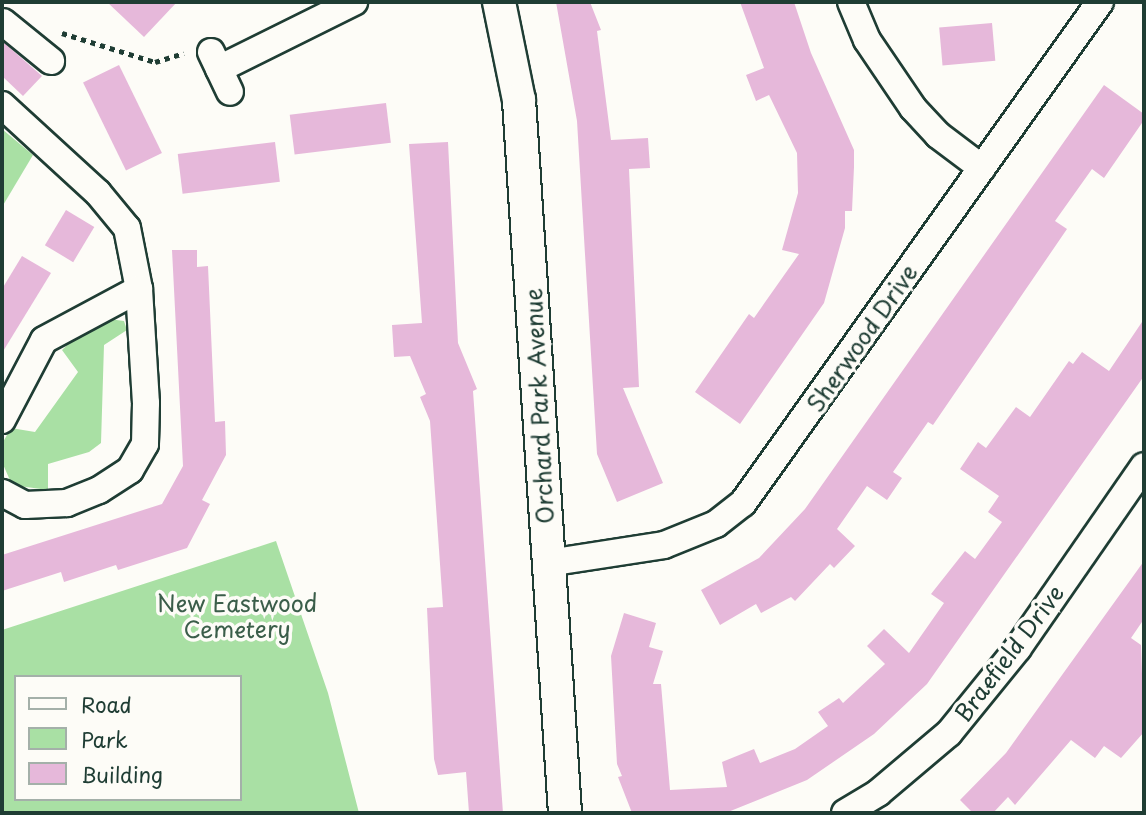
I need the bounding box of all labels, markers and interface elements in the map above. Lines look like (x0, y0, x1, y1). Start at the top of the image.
street label: Sherwood Drive (801, 259, 923, 417)
street label: Orchard Park Avenue (519, 287, 559, 525)
street label: Braefield Drive (949, 579, 1069, 727)
park label: New Eastwood Cemetery (157, 589, 317, 643)
legend (14, 675, 242, 801)
text: Road (81, 688, 132, 720)
text: Park (81, 723, 128, 755)
text: Building (81, 758, 163, 790)

